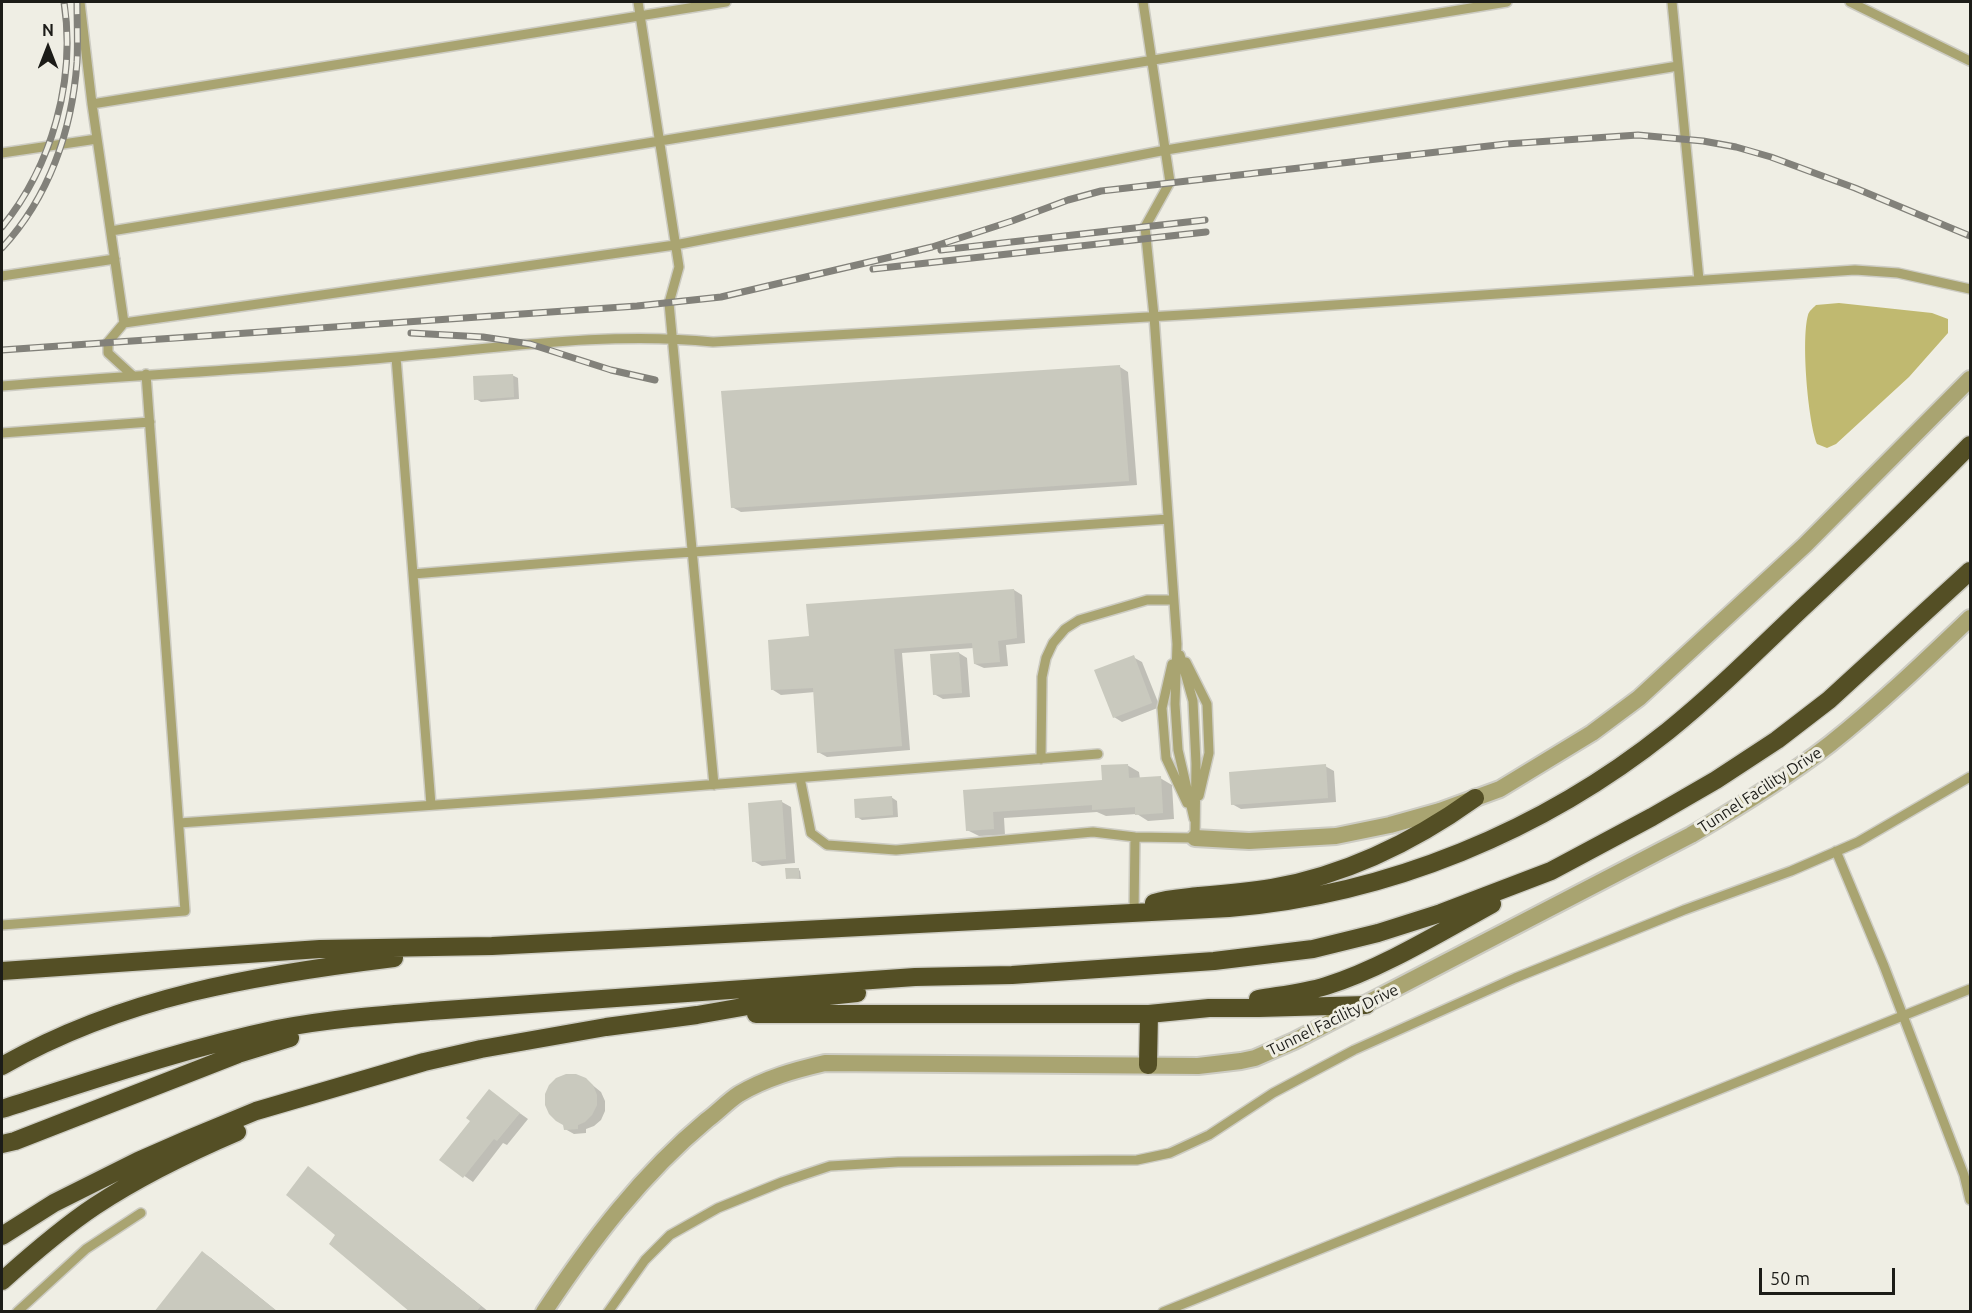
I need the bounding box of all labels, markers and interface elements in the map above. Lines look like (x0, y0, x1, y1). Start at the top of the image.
north arrow (18, 18, 78, 78)
text: N (42, 21, 54, 39)
street label: Tunnel Facility Drive (1695, 743, 1825, 837)
street label: Tunnel Facility Drive (1264, 980, 1402, 1060)
scale bar (1762, 1256, 1898, 1294)
text: 50 m (1770, 1268, 1810, 1288)

